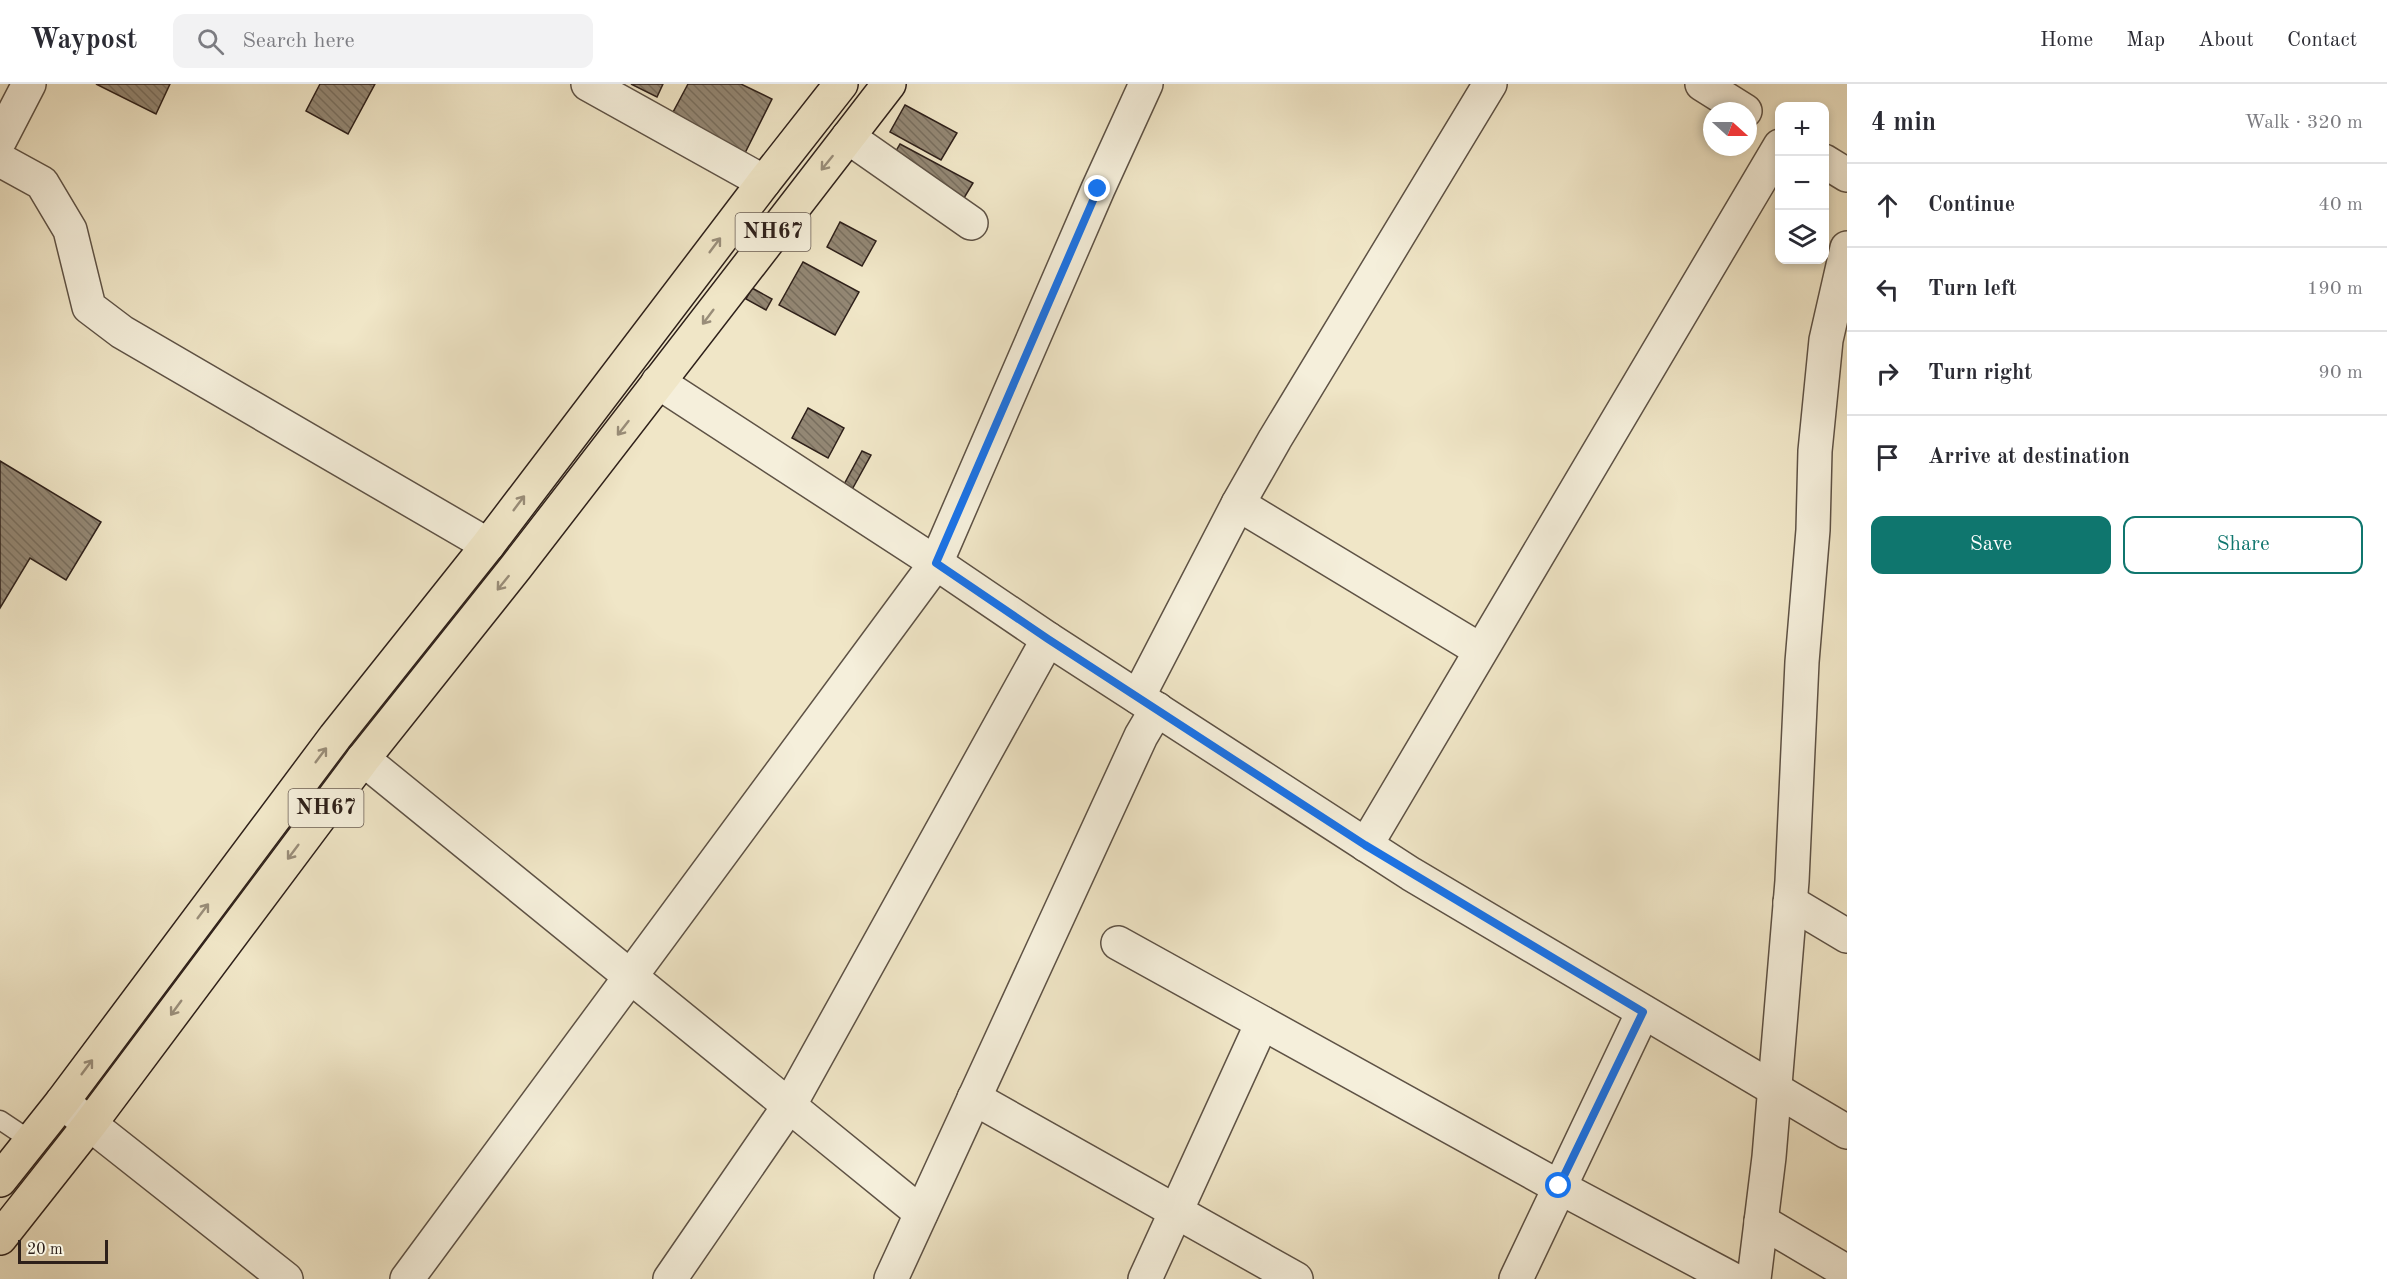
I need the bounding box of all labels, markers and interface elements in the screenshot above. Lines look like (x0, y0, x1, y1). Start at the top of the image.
search box (173, 14, 593, 68)
icon: search (194, 25, 227, 58)
text: Waypost (30, 27, 137, 55)
text: Search here (242, 30, 355, 52)
text: Home (2040, 30, 2093, 51)
text: Map (2126, 30, 2165, 51)
text: About (2198, 30, 2254, 51)
text: Contact (2287, 30, 2357, 51)
north arrow (1703, 102, 1757, 156)
map controls (1775, 102, 1829, 264)
button: + (1775, 102, 1829, 156)
text: 4 min (1871, 110, 1936, 136)
text: Walk · 320 m (2244, 113, 2363, 133)
one-way arrow (821, 155, 834, 171)
button: − (1775, 156, 1829, 210)
route end (1084, 175, 1110, 201)
icon: ahead (1871, 189, 1904, 222)
text: Continue (1928, 194, 2015, 216)
text: 40 m (2318, 195, 2363, 215)
button: layers (1775, 210, 1829, 264)
road number: NH67 (736, 213, 810, 251)
one-way arrow (709, 238, 721, 254)
icon: left (1871, 273, 1904, 306)
text: Turn left (1928, 278, 2017, 300)
text: 190 m (2307, 279, 2363, 299)
one-way arrow (701, 309, 714, 325)
icon: right (1871, 357, 1904, 390)
text: Turn right (1928, 362, 2032, 384)
text: 90 m (2318, 363, 2363, 383)
one-way arrow (616, 420, 629, 436)
icon: arrive (1871, 441, 1904, 474)
text: Arrive at destination (1928, 446, 2130, 468)
one-way arrow (513, 495, 526, 511)
button: Save (1871, 516, 2111, 574)
button: Share (2123, 516, 2363, 574)
one-way arrow (497, 574, 510, 590)
one-way arrow (315, 748, 327, 764)
road number: NH67 (288, 789, 364, 827)
one-way arrow (286, 844, 299, 860)
one-way arrow (197, 903, 210, 919)
one-way arrow (169, 999, 182, 1015)
one-way arrow (81, 1060, 93, 1076)
route start (1545, 1172, 1571, 1198)
scale bar (18, 1237, 108, 1264)
text: 20 m (27, 1242, 63, 1258)

